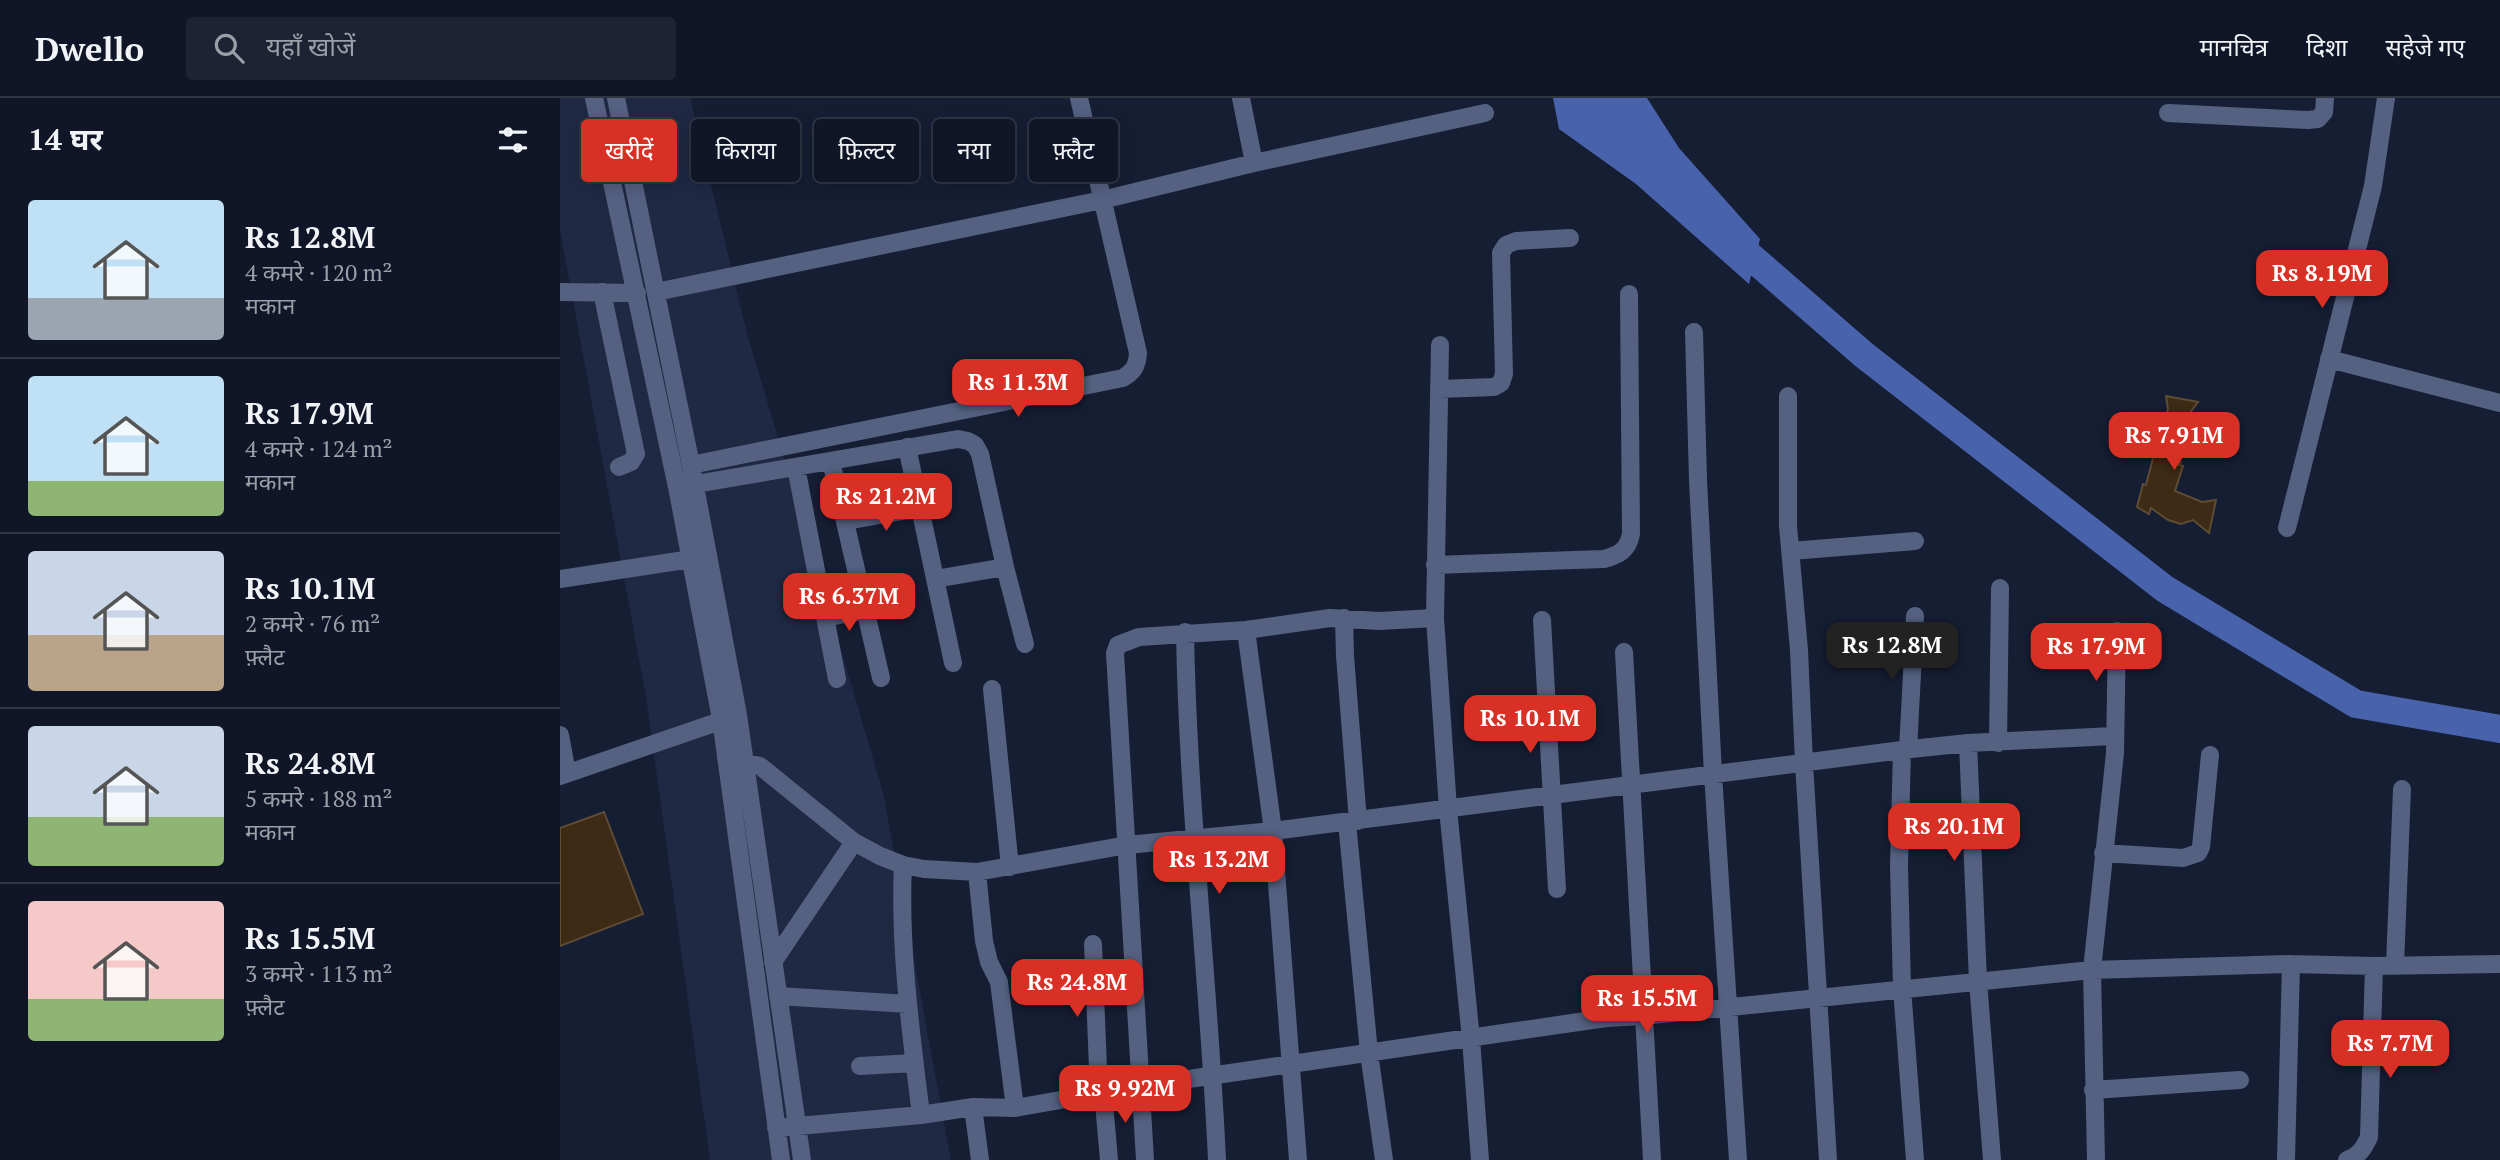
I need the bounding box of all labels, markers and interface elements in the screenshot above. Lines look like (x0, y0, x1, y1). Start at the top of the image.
search box (186, 17, 676, 80)
text: Dwello (35, 27, 144, 70)
icon: search (210, 29, 248, 67)
text: यहाँ खोजें (266, 29, 355, 63)
text: मानचित्र (2200, 31, 2268, 63)
text: दिशा (2306, 31, 2348, 63)
text: सहेजे गए (2386, 31, 2465, 63)
text: 14 घर (28, 119, 103, 159)
chip: खरीदें (581, 119, 677, 182)
chip: किराया (691, 119, 800, 182)
chip: फ़िल्टर (814, 119, 919, 182)
chip: नया (933, 119, 1015, 182)
chip: फ़्लैट (1029, 119, 1118, 182)
icon: filters (494, 121, 532, 159)
text: Rs 12.8M (245, 217, 375, 257)
icon: home (84, 228, 168, 312)
pin: Rs 8.19M (2250, 250, 2394, 310)
text: 4 कमरे · 120 m² (245, 257, 393, 288)
text: Rs 8.19M (2272, 257, 2372, 288)
text: मकान (245, 290, 295, 321)
pin: Rs 11.3M (946, 360, 1090, 419)
text: Rs 11.3M (968, 366, 1068, 397)
text: Rs 17.9M (245, 393, 374, 433)
icon: home (84, 404, 168, 488)
pin: Rs 7.91M (2102, 412, 2246, 472)
text: Rs 7.91M (2125, 419, 2223, 450)
text: 4 कमरे · 124 m² (245, 433, 393, 464)
text: मकान (245, 466, 295, 497)
pin: Rs 21.2M (814, 474, 958, 533)
text: Rs 21.2M (836, 480, 936, 511)
text: Rs 10.1M (245, 568, 375, 608)
pin: Rs 6.37M (777, 574, 921, 633)
icon: home (84, 579, 168, 663)
text: Rs 6.37M (799, 580, 899, 611)
text: 2 कमरे · 76 m² (245, 608, 380, 639)
pin: Rs 12.8M (1820, 622, 1964, 682)
pin: Rs 17.9M (2024, 624, 2168, 683)
text: Rs 12.8M (1842, 629, 1942, 660)
text: Rs 17.9M (2047, 630, 2145, 661)
text: फ़्लैट (245, 641, 285, 672)
pin: Rs 10.1M (1458, 696, 1602, 755)
text: Rs 10.1M (1480, 702, 1580, 733)
text: Rs 24.8M (245, 743, 375, 783)
icon: home (84, 754, 168, 838)
text: 5 कमरे · 188 m² (245, 783, 393, 814)
pin: Rs 20.1M (1882, 804, 2026, 863)
text: Rs 20.1M (1904, 810, 2004, 841)
text: मकान (245, 816, 295, 847)
pin: Rs 13.2M (1147, 836, 1291, 896)
text: Rs 13.2M (1169, 843, 1269, 874)
text: Rs 15.5M (245, 918, 375, 958)
icon: home (84, 929, 168, 1013)
text: 3 कमरे · 113 m² (245, 958, 393, 989)
pin: Rs 24.8M (1005, 960, 1149, 1019)
text: Rs 24.8M (1027, 966, 1127, 997)
pin: Rs 15.5M (1575, 976, 1719, 1035)
text: Rs 15.5M (1597, 982, 1697, 1013)
text: फ़्लैट (245, 991, 285, 1022)
pin: Rs 7.7M (2325, 1020, 2455, 1080)
text: Rs 7.7M (2347, 1027, 2433, 1058)
pin: Rs 9.92M (1053, 1066, 1197, 1125)
text: Rs 9.92M (1075, 1072, 1175, 1103)

